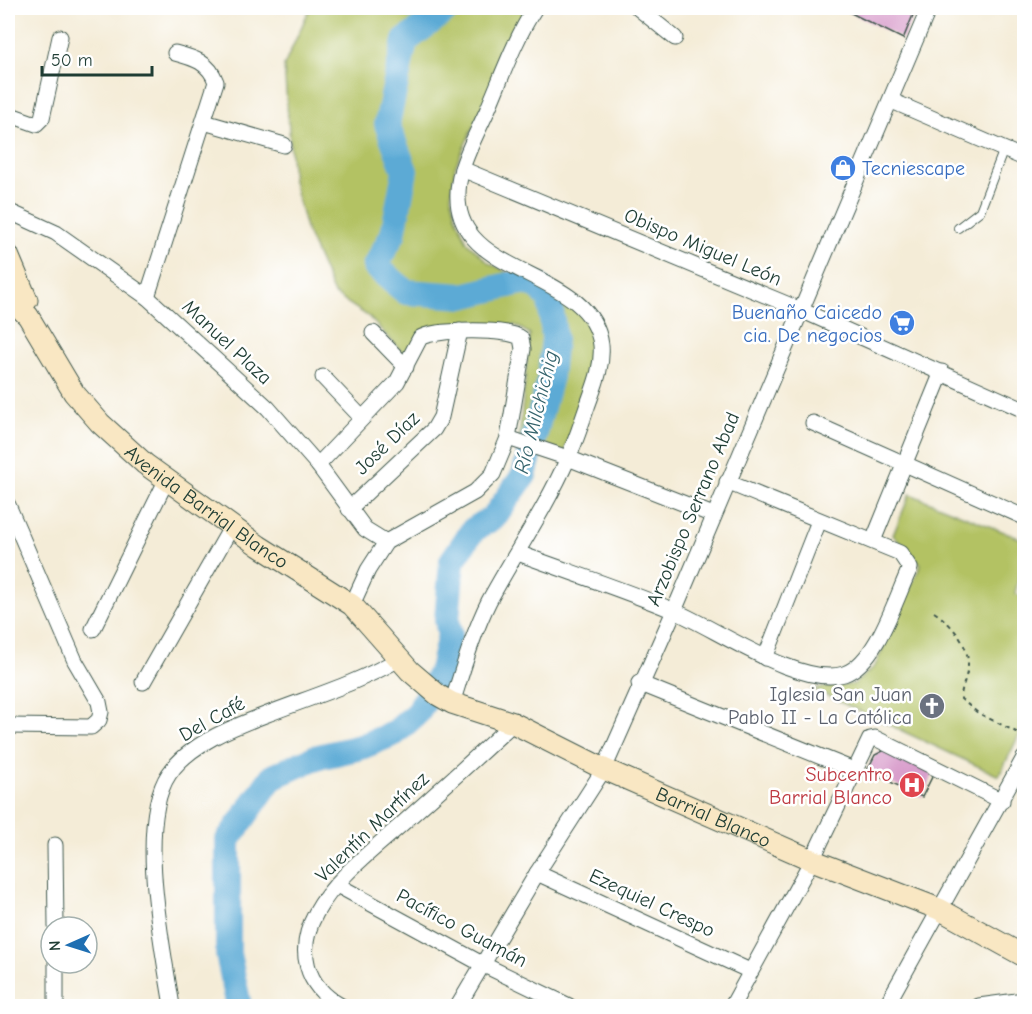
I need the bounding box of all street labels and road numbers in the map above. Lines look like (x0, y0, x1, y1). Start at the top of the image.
street label: Obispo Miguel León (621, 203, 785, 291)
street label: Manuel Plaza (178, 295, 276, 389)
street label: José Díaz (350, 406, 424, 479)
street label: Arzobispo Serrano Abad (642, 409, 744, 609)
street label: Avenida Barrial Blanco (120, 440, 293, 573)
street label: Del Café (175, 692, 249, 746)
street label: Valentín Martínez (311, 767, 434, 887)
street label: Barrial Blanco (652, 782, 774, 852)
street label: Ezequiel Crespo (586, 864, 718, 942)
street label: Pacífico Guamán (393, 884, 531, 972)

